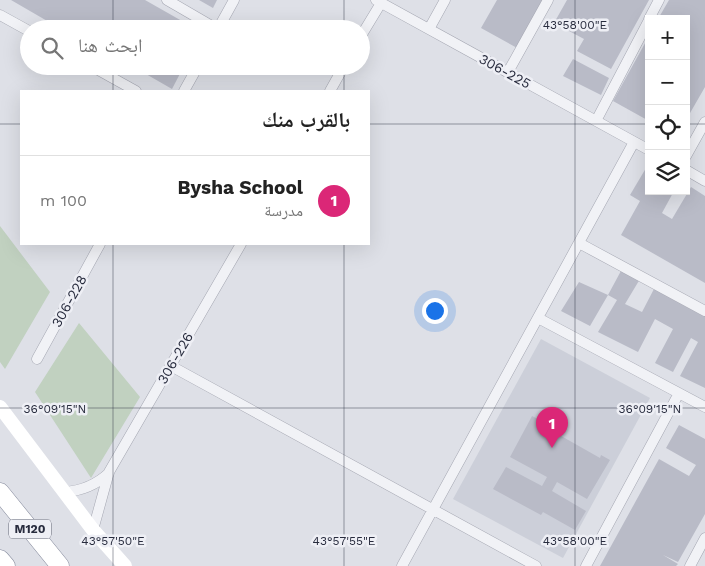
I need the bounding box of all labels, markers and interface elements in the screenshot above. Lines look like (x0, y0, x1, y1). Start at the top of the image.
map controls (645, 15, 690, 195)
button: + (645, 15, 690, 60)
text: 43°58'00"E (543, 18, 608, 32)
search box (20, 20, 370, 75)
icon: search (38, 34, 66, 62)
text: ابحث هنا (78, 34, 142, 57)
street label: 306-225 (476, 50, 534, 92)
button: − (645, 60, 690, 105)
button: locate (645, 105, 690, 150)
text: بالقرب منك (262, 107, 350, 132)
button: layers (645, 150, 690, 195)
text: Bysha School (178, 176, 303, 199)
text: 100 m (40, 191, 87, 210)
text: 1 (331, 191, 337, 210)
text: مدرسة (264, 201, 303, 220)
street label: 306-228 (48, 272, 90, 330)
your location (422, 298, 448, 324)
street label: 306-226 (154, 329, 196, 387)
text: 36°09'15"N (24, 402, 86, 416)
text: 36°09'15"N (619, 402, 681, 416)
pin: 1 (536, 407, 568, 448)
road number: M120 (9, 520, 51, 538)
text: 43°57'50"E (81, 534, 145, 548)
text: 43°57'55"E (313, 534, 376, 548)
text: 43°58'00"E (543, 534, 608, 548)

